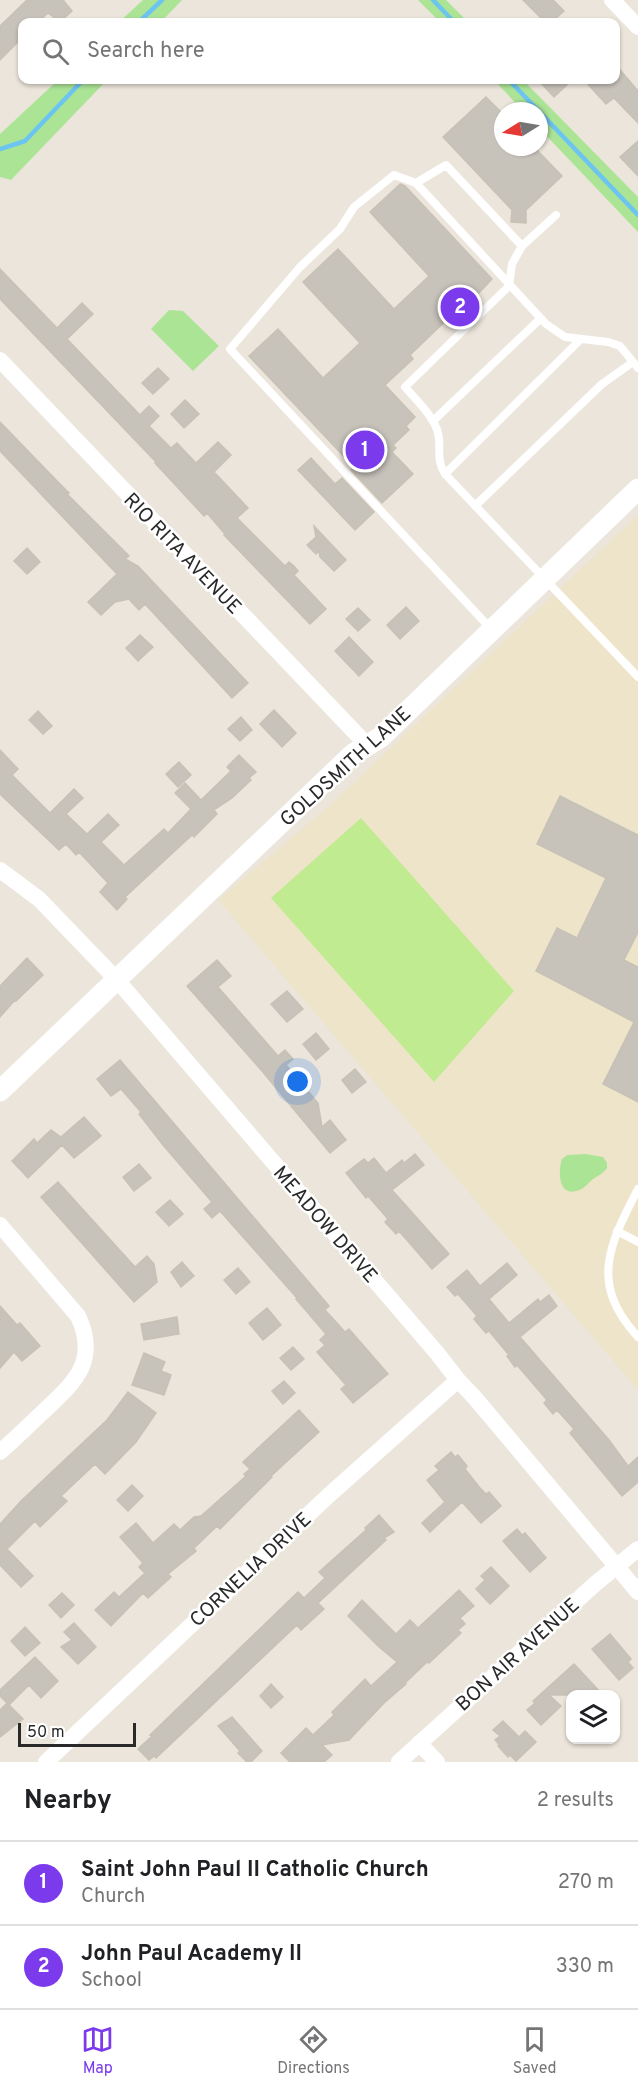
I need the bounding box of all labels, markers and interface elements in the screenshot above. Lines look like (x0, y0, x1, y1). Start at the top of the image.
search box (18, 18, 620, 84)
icon: search (39, 35, 72, 68)
text: Search here (87, 38, 205, 65)
north arrow (494, 102, 548, 156)
pin: 2 (440, 284, 480, 330)
pin: 1 (346, 428, 385, 472)
street label: RIO RITA AVENUE (117, 488, 246, 621)
street label: GOLDSMITH LANE (275, 702, 417, 833)
your location (283, 1067, 312, 1096)
street label: MEADOW DRIVE (266, 1161, 383, 1289)
street label: CORNELIA DRIVE (185, 1507, 318, 1634)
street label: BON AIR AVENUE (451, 1593, 586, 1718)
map controls (566, 1690, 620, 1744)
button: layers (566, 1690, 620, 1744)
scale bar (18, 1720, 136, 1748)
text: 50 m (27, 1723, 65, 1743)
text: Nearby (24, 1785, 112, 1818)
text: 2 results (537, 1788, 614, 1814)
text: Saint John Paul II Catholic Church (81, 1857, 429, 1884)
text: 1 (40, 1870, 48, 1896)
text: 270 m (558, 1870, 614, 1896)
text: Church (81, 1884, 145, 1910)
text: John Paul Academy II (81, 1941, 302, 1968)
text: 2 (37, 1954, 50, 1980)
text: 330 m (556, 1954, 614, 1980)
text: School (81, 1968, 142, 1994)
tab: Map (81, 2023, 114, 2079)
tab: Directions (277, 2023, 350, 2079)
tab: Saved (513, 2023, 557, 2079)

